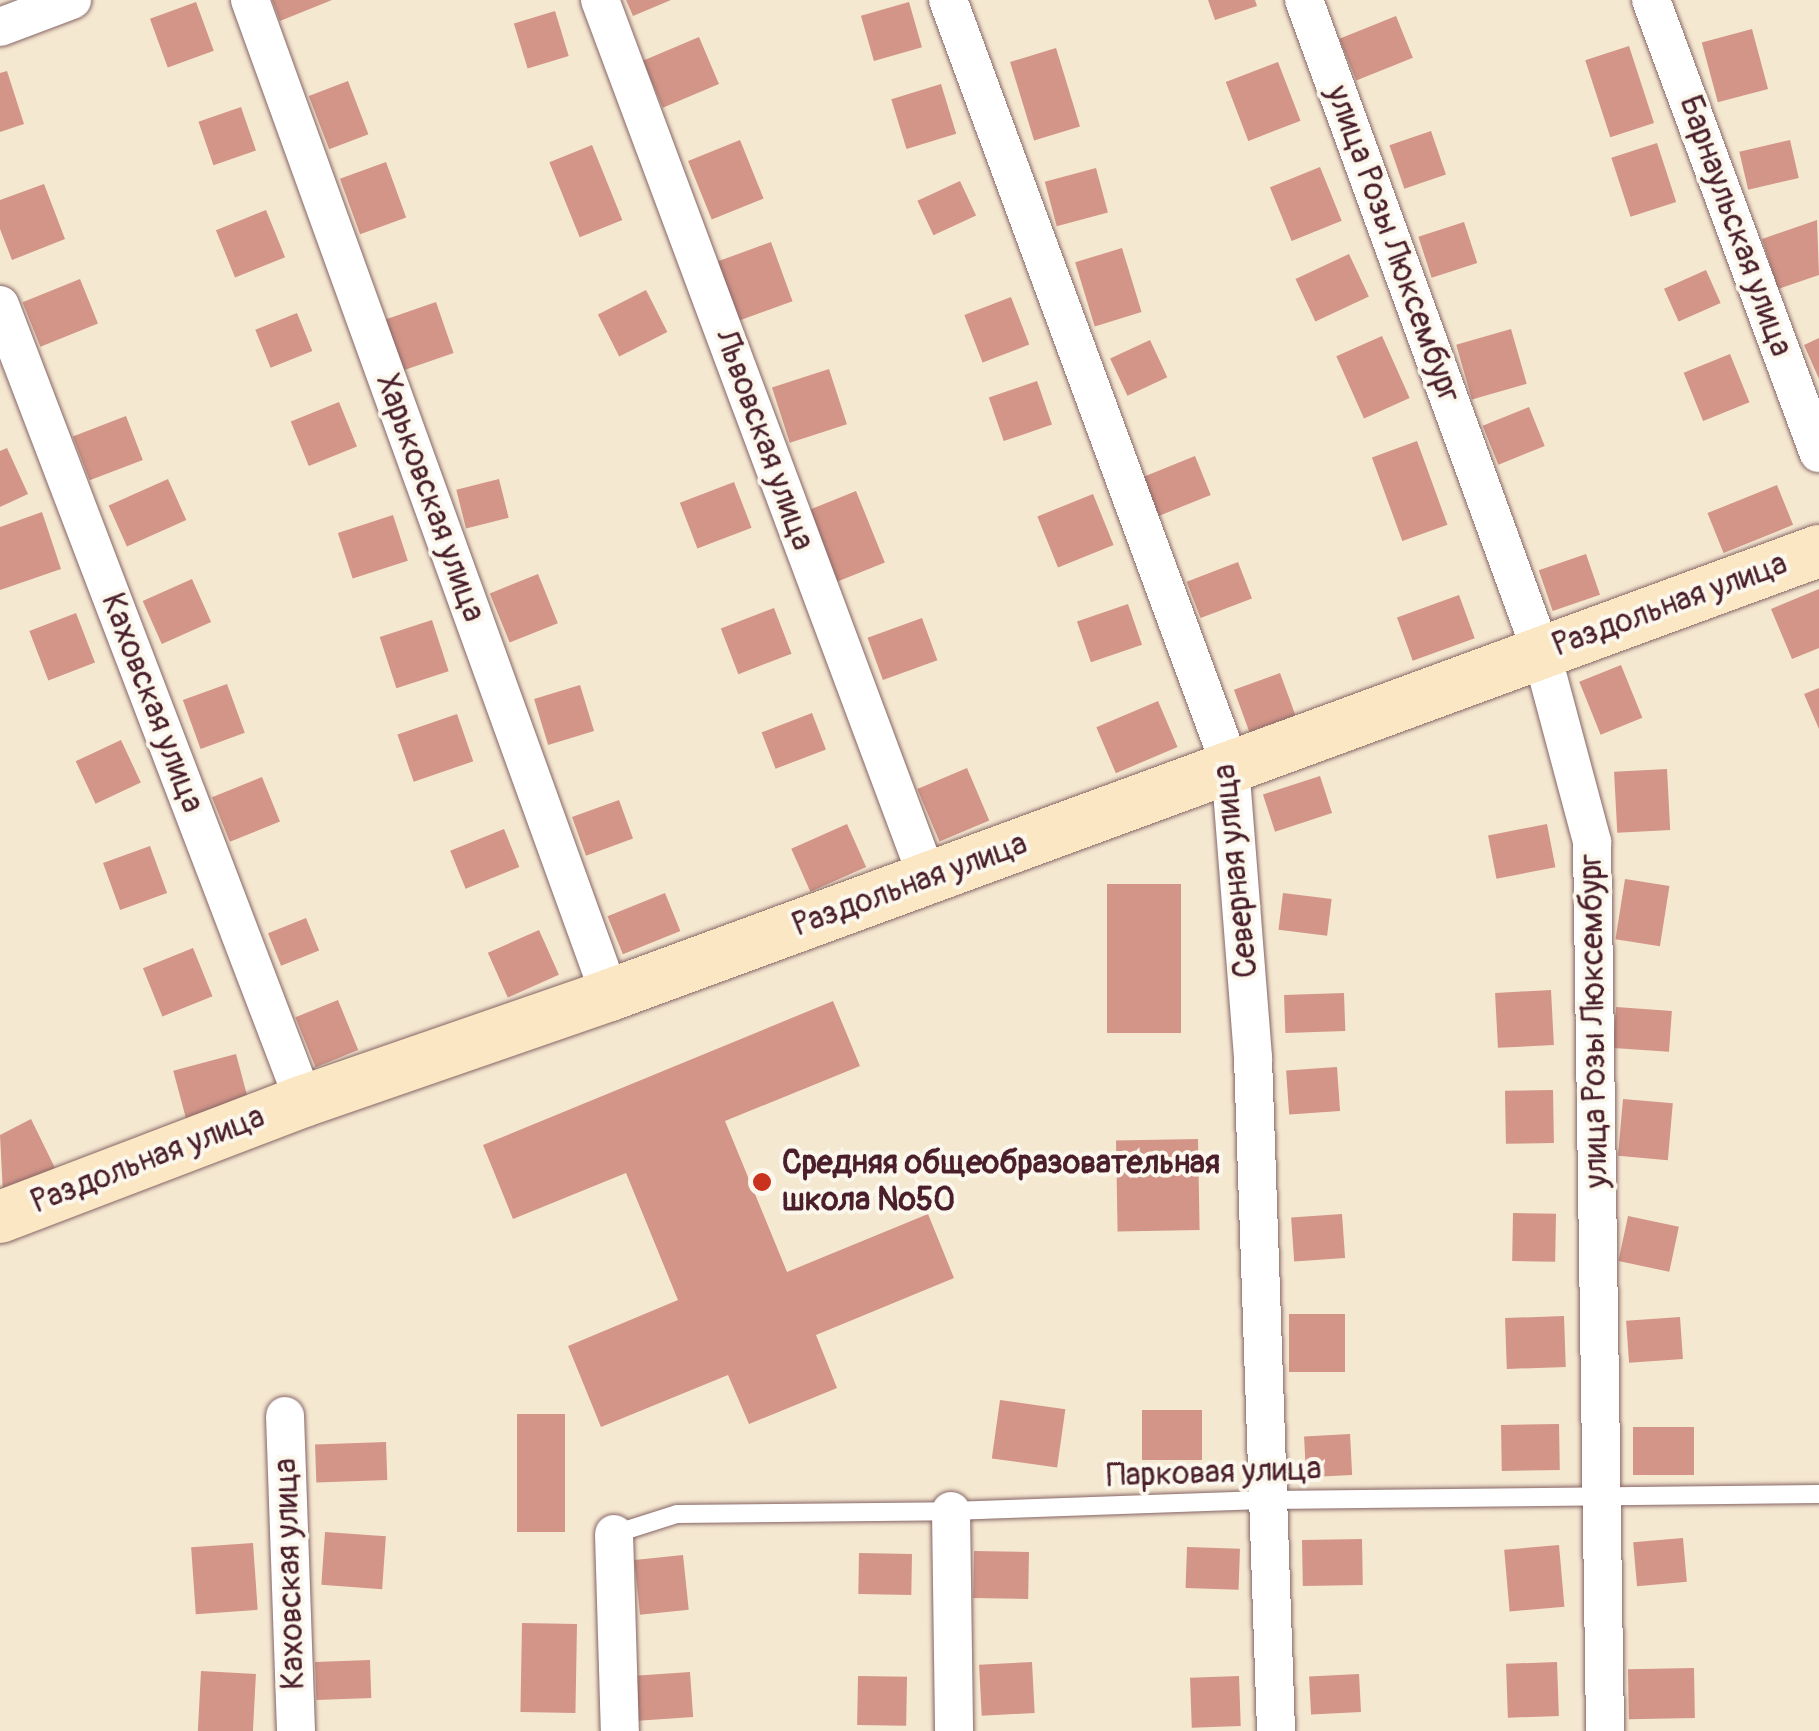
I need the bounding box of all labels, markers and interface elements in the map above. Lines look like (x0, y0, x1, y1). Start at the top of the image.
street label: улица Розы Люксембург (1318, 80, 1468, 408)
street label: Барнаульская улица (1670, 90, 1800, 362)
street label: Львовская улица (706, 324, 822, 556)
street label: Харьковская улица (367, 369, 493, 627)
street label: Раздольная улица (1548, 545, 1792, 665)
street label: Каховская улица (93, 588, 211, 818)
street label: Северная улица (1206, 762, 1266, 980)
street label: Раздольная улица (788, 825, 1032, 945)
street label: улица Розы Люксембург (1572, 853, 1616, 1189)
street label: Раздольная улица (26, 1098, 270, 1222)
place label: Средняя общеобразовательная школа №50 (782, 1145, 1220, 1220)
marker: Средняя общеобразовательная школа №50 (751, 1171, 773, 1193)
street label: Парковая улица (1106, 1450, 1322, 1496)
street label: Каховская улица (267, 1458, 313, 1690)

